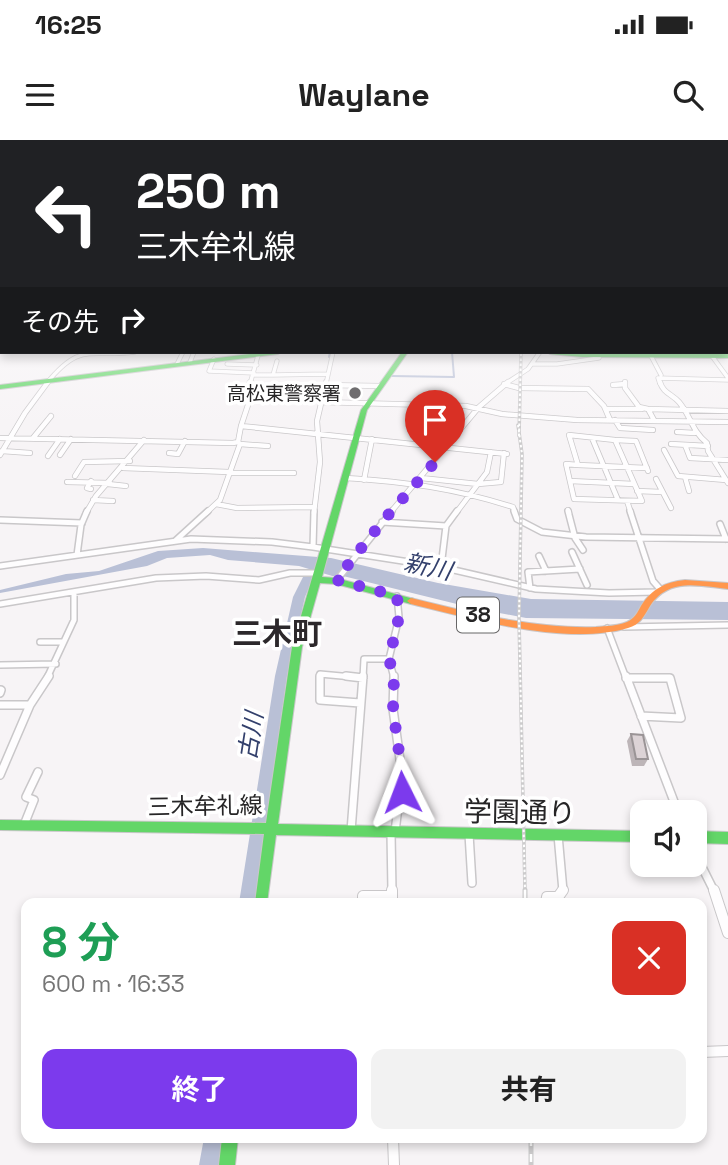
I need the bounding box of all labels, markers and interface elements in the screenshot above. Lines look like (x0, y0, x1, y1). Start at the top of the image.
text: 16:25 (35, 8, 102, 42)
text: Waylane (298, 75, 430, 115)
icon: menu (21, 76, 59, 114)
icon: search (669, 76, 707, 114)
text: 250 m (136, 160, 281, 222)
icon: left (21, 168, 112, 259)
text: 三木牟礼線 (136, 227, 296, 267)
icon: right (113, 301, 151, 339)
text: その先 (21, 305, 99, 339)
place label: 高松東警察署 (227, 381, 341, 406)
marker: 高松東警察署 (347, 385, 363, 401)
pin (405, 390, 465, 462)
icon: arrive (416, 401, 454, 439)
water label: 新川 (401, 546, 458, 587)
road number: 38 (457, 598, 499, 632)
district label: 三木町 (232, 614, 322, 653)
water label: 古川 (231, 707, 270, 762)
position arrow (365, 755, 439, 829)
street label: 三木牟礼線 (147, 790, 263, 822)
street label: 学園通り (464, 793, 576, 831)
map controls (630, 800, 707, 877)
button: sound (630, 800, 707, 877)
text: 8 分 (42, 916, 120, 969)
button: close (612, 921, 686, 995)
text: 600 m · 16:33 (42, 969, 185, 999)
button: 終了 (42, 1049, 357, 1129)
button: 共有 (371, 1049, 686, 1129)

